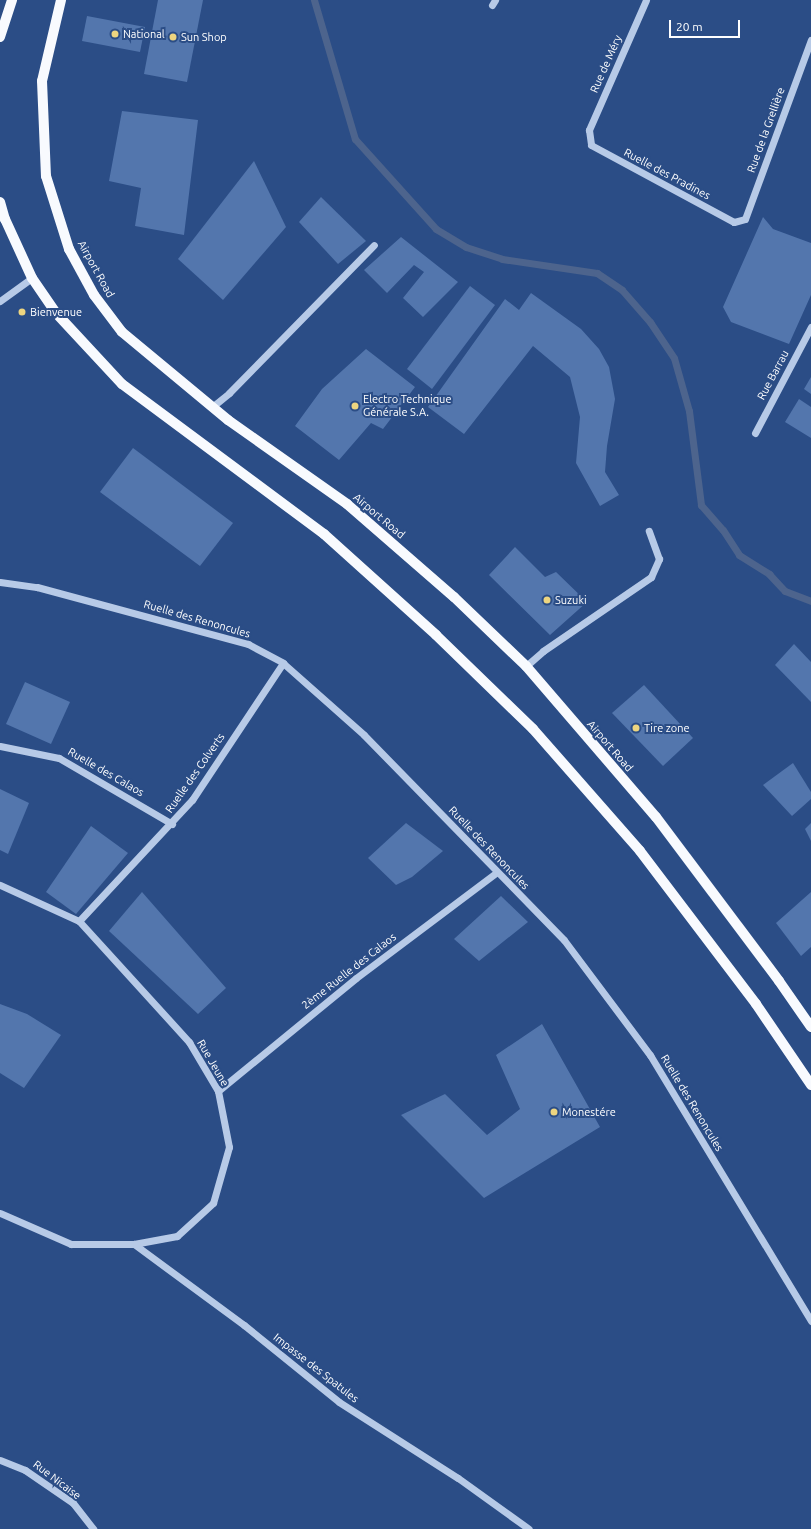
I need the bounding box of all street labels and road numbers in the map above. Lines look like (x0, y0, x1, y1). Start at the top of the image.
street label: Rue de Méry (587, 33, 625, 95)
street label: Rue de la Grellière (744, 85, 788, 175)
street label: Ruelle des Pradines (622, 146, 712, 202)
street label: Airport Road (75, 238, 117, 300)
street label: Rue Barrau (754, 348, 792, 402)
street label: Airport Road (351, 491, 407, 541)
street label: Ruelle des Renoncules (142, 597, 252, 641)
street label: Airport Road (584, 718, 636, 774)
street label: Ruelle des Colverts (163, 731, 227, 815)
street label: Ruelle des Calaos (66, 745, 146, 799)
street label: Ruelle des Renoncules (446, 804, 532, 892)
street label: 2ème Ruelle des Calaos (299, 930, 399, 1012)
street label: Rue Jeune (194, 1037, 232, 1089)
street label: Ruelle des Renoncules (658, 1052, 726, 1154)
street label: Impasse des Spatules (271, 1331, 361, 1405)
street label: Rue Nicaise (30, 1458, 84, 1502)

